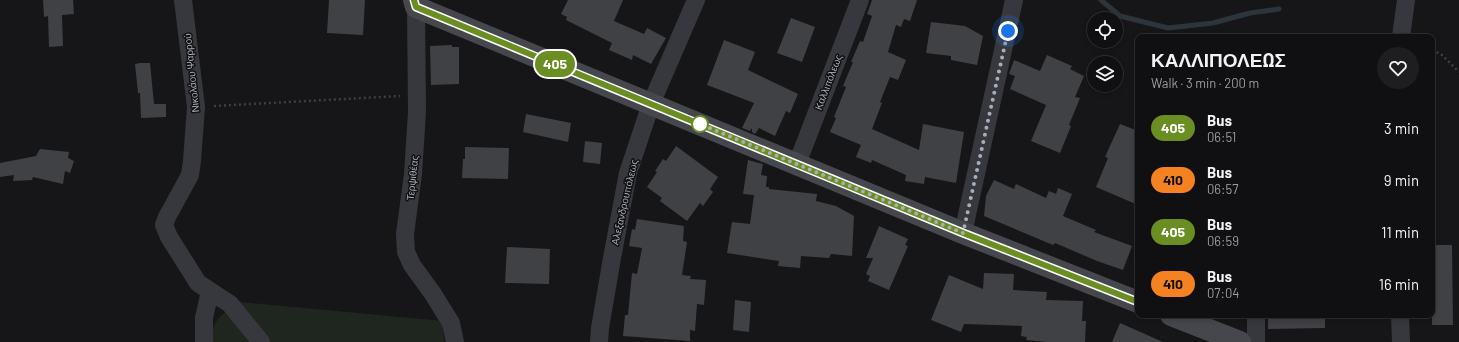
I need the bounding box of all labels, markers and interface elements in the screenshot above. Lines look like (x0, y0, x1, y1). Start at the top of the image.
map controls (1087, 12, 1123, 92)
button: locate (1087, 12, 1123, 48)
your location (998, 21, 1018, 41)
street label: Νικολάου Ψαρρού (181, 33, 201, 113)
button: heart (1377, 47, 1419, 89)
text: ΚΑΛΛΙΠΟΛΕΩΣ (1151, 48, 1286, 71)
line badge: 405 (532, 51, 578, 77)
street label: Καλλιπόλεως (812, 52, 844, 111)
text: 405 (543, 55, 567, 72)
button: layers (1087, 56, 1123, 92)
text: Walk · 3 min · 200 m (1151, 75, 1259, 91)
text: Bus (1207, 111, 1232, 129)
unlabelled marker (691, 115, 709, 133)
text: 405 (1161, 119, 1185, 136)
text: 3 min (1384, 119, 1419, 137)
text: 06:51 (1207, 129, 1236, 145)
street label: Τερψιθέας (404, 155, 420, 201)
street label: Αλεξανδρουπόλεως (608, 158, 641, 246)
text: Bus (1207, 163, 1232, 181)
text: 410 (1163, 171, 1183, 188)
text: 9 min (1384, 171, 1419, 189)
text: 06:57 (1207, 181, 1238, 197)
text: Bus (1207, 215, 1232, 233)
text: 405 (1161, 223, 1185, 240)
text: 11 min (1381, 223, 1419, 241)
text: 06:59 (1207, 233, 1239, 249)
text: Bus (1207, 267, 1232, 285)
text: 410 (1163, 275, 1183, 292)
text: 16 min (1379, 275, 1419, 293)
text: 07:04 (1207, 285, 1239, 301)

